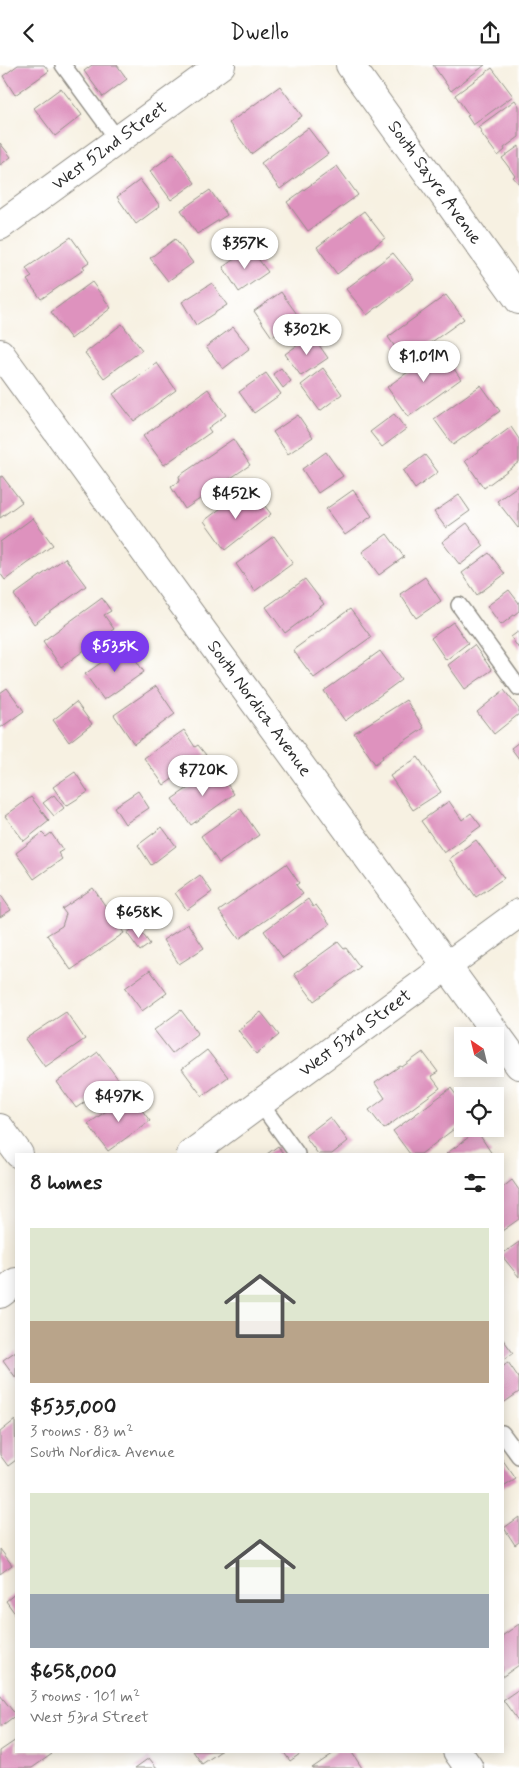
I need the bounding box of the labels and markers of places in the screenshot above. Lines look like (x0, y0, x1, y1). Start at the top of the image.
pin: $357K (210, 227, 280, 270)
pin: $302K (272, 313, 342, 356)
pin: $1.01M (383, 341, 465, 383)
pin: $452K (201, 477, 271, 520)
pin: $535K (80, 631, 150, 673)
pin: $720K (168, 755, 238, 797)
pin: $658K (104, 897, 174, 939)
pin: $497K (84, 1081, 154, 1123)

